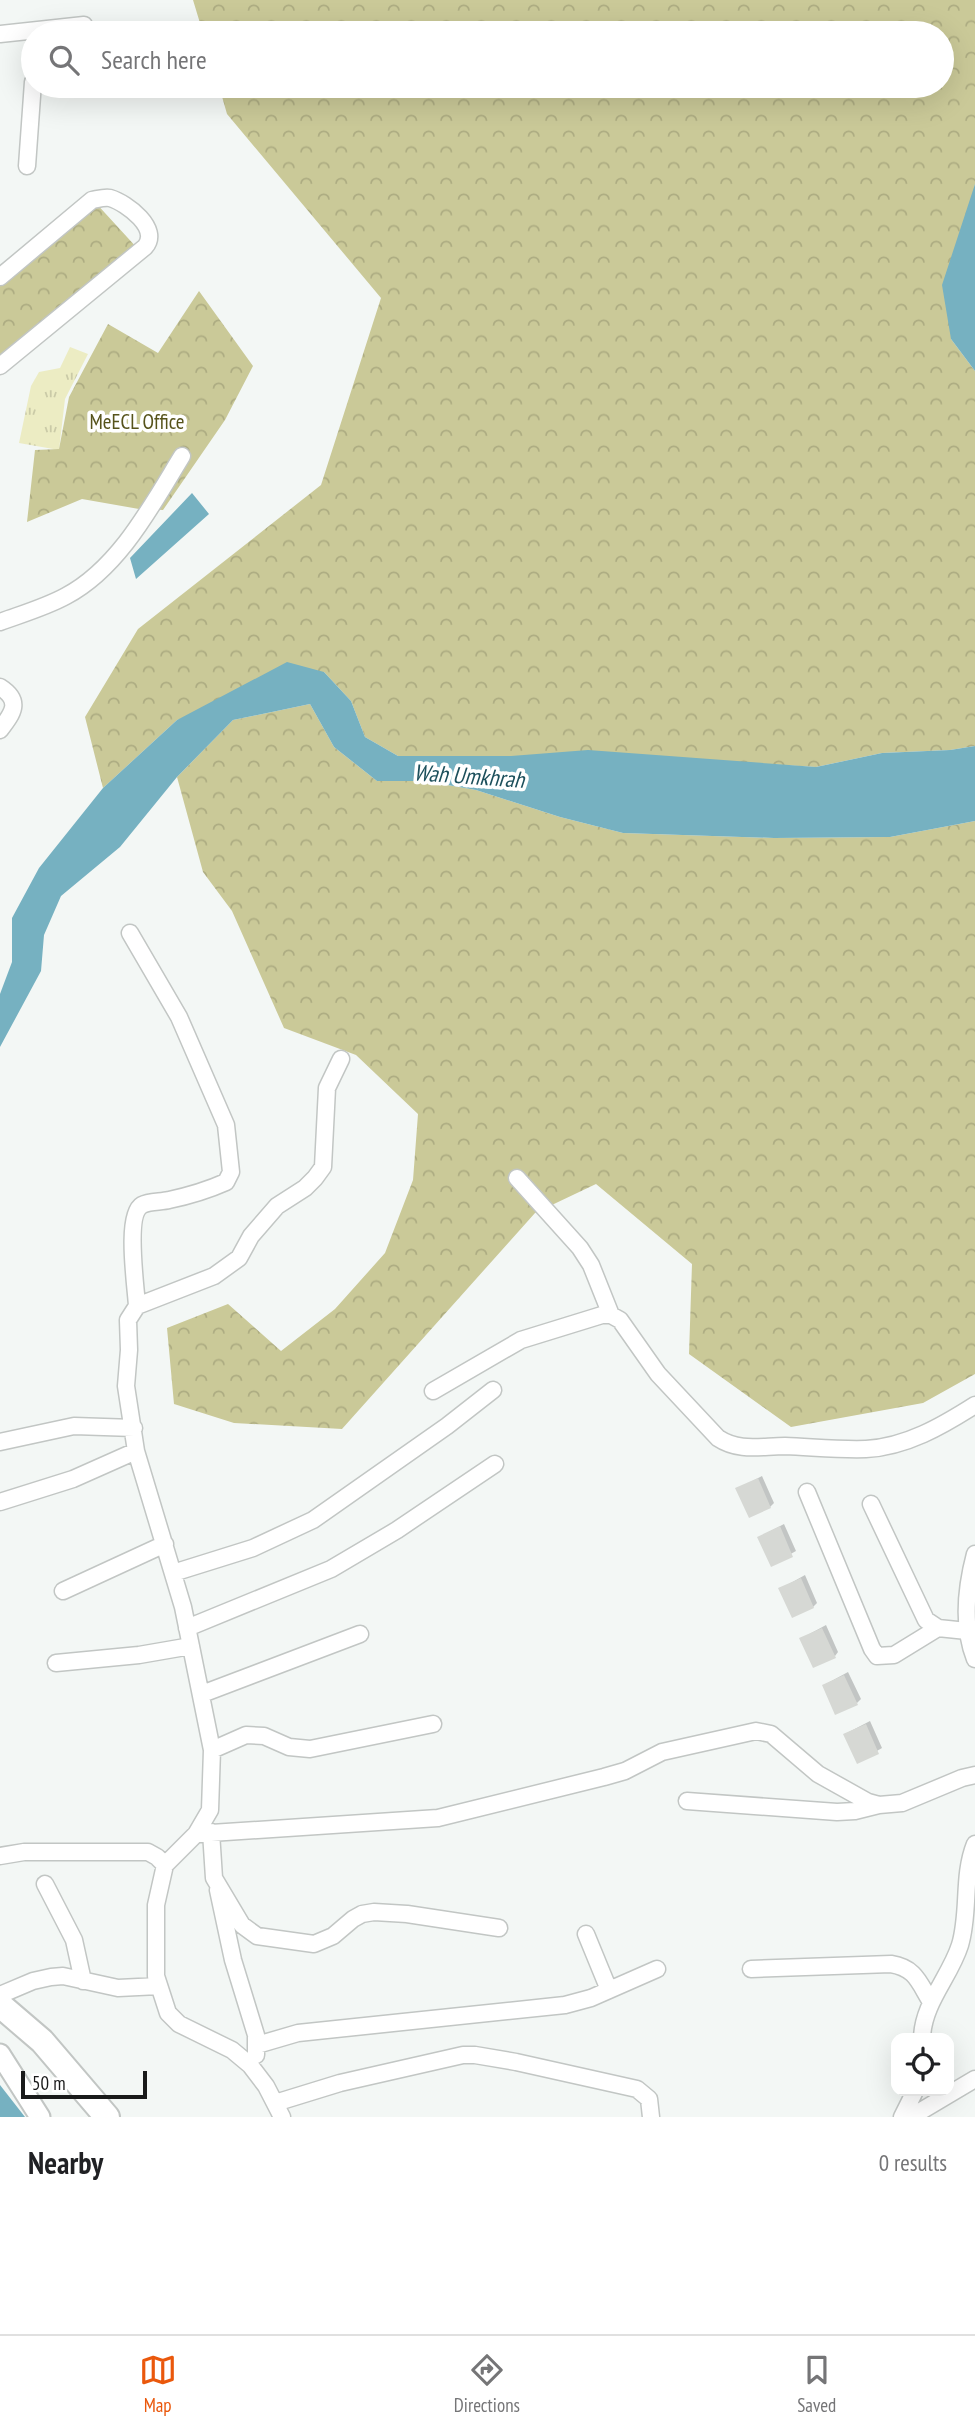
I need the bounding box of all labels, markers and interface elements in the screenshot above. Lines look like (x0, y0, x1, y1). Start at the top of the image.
search box (21, 21, 954, 98)
icon: search (45, 41, 83, 79)
text: Search here (101, 43, 207, 76)
park label: MeECL Office (89, 408, 185, 435)
water label: Wah Umkhrah (413, 757, 527, 794)
map controls (891, 2033, 954, 2096)
button: locate (891, 2033, 954, 2096)
scale bar (21, 2068, 147, 2100)
text: 50 m (32, 2071, 66, 2095)
text: Nearby (28, 2143, 103, 2182)
text: 0 results (879, 2148, 947, 2177)
tab: Map (139, 2351, 177, 2417)
tab: Directions (454, 2351, 520, 2417)
tab: Saved (797, 2351, 836, 2417)

